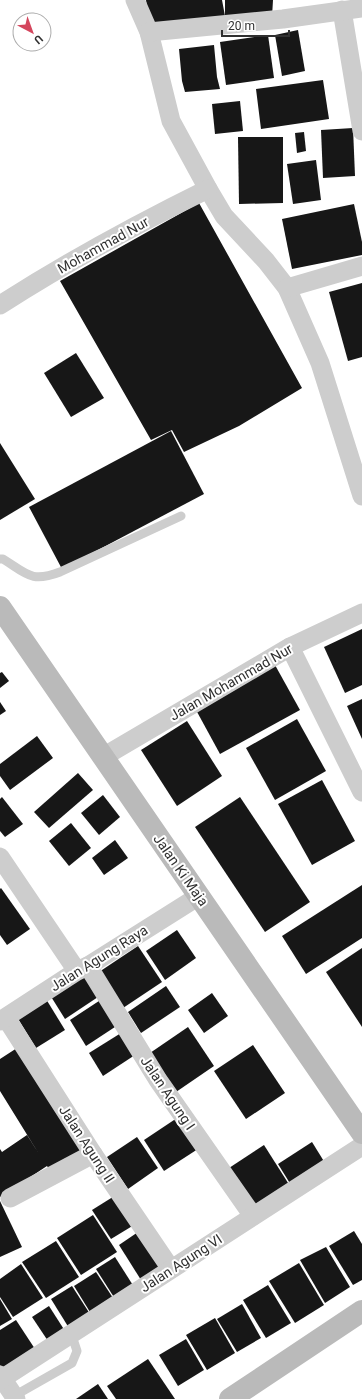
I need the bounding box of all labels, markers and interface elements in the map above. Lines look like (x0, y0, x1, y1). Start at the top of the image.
north arrow (12, 12, 52, 52)
scale bar (222, 12, 289, 38)
text: 20 m (228, 19, 255, 33)
text: U (31, 32, 45, 46)
street label: Mohammad Nur (55, 213, 151, 277)
street label: Jalan Mohammad Nur (167, 640, 295, 724)
street label: Jalan Ki Maja (150, 831, 212, 909)
street label: Jalan Agung Raya (47, 922, 151, 994)
street label: Jalan Agung I (138, 1053, 198, 1133)
street label: Jalan Agung II (56, 1102, 118, 1186)
street label: Jalan Agung VI (137, 1231, 225, 1295)

